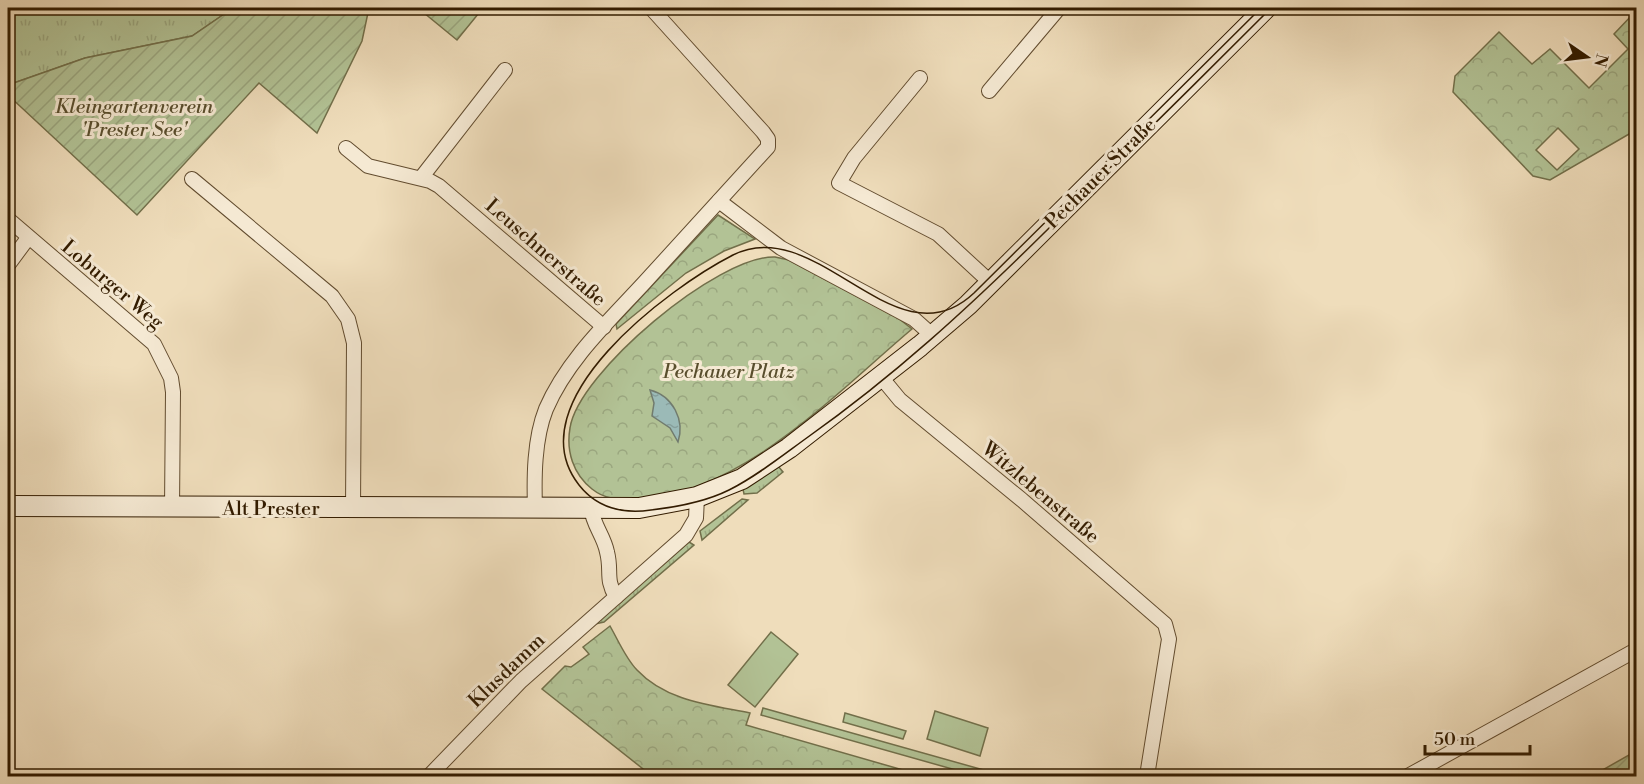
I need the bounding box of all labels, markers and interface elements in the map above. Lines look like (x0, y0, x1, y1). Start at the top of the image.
north arrow (1557, 27, 1617, 87)
text: N (1589, 52, 1612, 69)
park label: Kleingartenverein 'Prester See' (55, 95, 214, 143)
street label: Pechauer Straße (1040, 113, 1162, 235)
street label: Leuschnerstraße (479, 194, 611, 312)
street label: Loburger Weg (56, 235, 169, 336)
park label: Pechauer Platz (662, 360, 795, 385)
street label: Witzlebenstraße (975, 436, 1104, 550)
street label: Alt Prester (221, 497, 320, 522)
street label: Klusdamm (463, 628, 551, 714)
scale bar (1425, 718, 1530, 756)
text: 50 m (1434, 728, 1476, 751)

